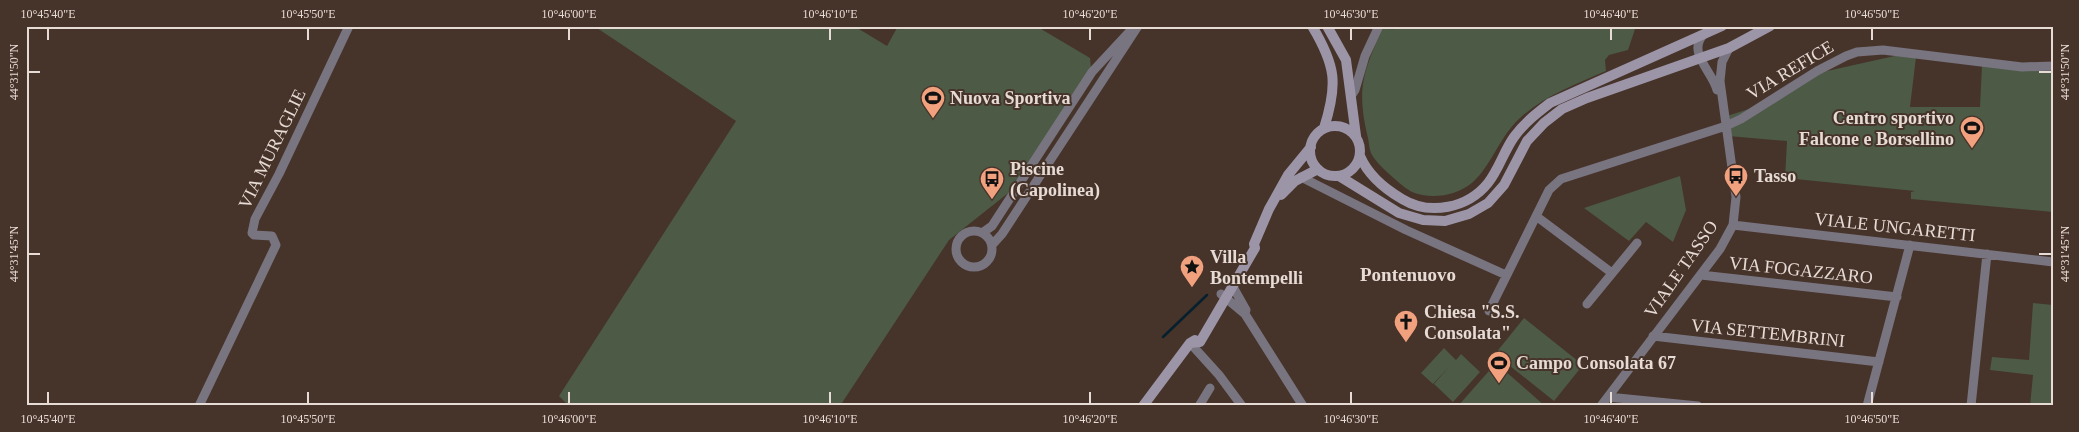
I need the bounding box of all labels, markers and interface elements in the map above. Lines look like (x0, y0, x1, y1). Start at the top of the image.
text: 10°45'40"E (20, 7, 76, 21)
text: 10°45'50"E (280, 7, 336, 21)
text: 10°46'00"E (541, 7, 597, 21)
text: 10°46'10"E (802, 7, 858, 21)
text: 10°46'20"E (1062, 7, 1118, 21)
text: 10°46'30"E (1323, 7, 1379, 21)
text: 10°46'40"E (1583, 7, 1639, 21)
text: 10°46'50"E (1844, 7, 1900, 21)
street label: VIA REFICE (1743, 36, 1837, 104)
text: 44°31'50"N (7, 43, 21, 100)
text: 44°31'50"N (2058, 43, 2072, 100)
sports icon: Nuova Sportiva (920, 85, 946, 119)
street label: VIA MURAGLIE (234, 86, 310, 212)
place label: Nuova Sportiva (950, 88, 1071, 108)
place label: Centro sportivo Falcone e Borsellino (1799, 108, 1954, 149)
sports icon: Centro sportivo Falcone e Borsellino (1959, 115, 1985, 149)
place label: Piscine (Capolinea) (1010, 159, 1100, 201)
bus stop icon: Tasso (1723, 163, 1749, 197)
bus stop icon: Piscine (Capolinea) (979, 166, 1005, 200)
place label: Tasso (1754, 166, 1796, 186)
street label: VIALE UNGARETTI (1814, 209, 1976, 245)
street label: VIALE TASSO (1640, 217, 1722, 321)
text: 44°31'45"N (7, 225, 21, 282)
text: 44°31'45"N (2058, 225, 2072, 282)
place label: Villa Bontempelli (1210, 247, 1303, 288)
street label: VIA FOGAZZARO (1728, 253, 1874, 287)
place icon: Villa Bontempelli (1179, 254, 1205, 288)
district label: Pontenuovo (1360, 264, 1456, 285)
place label: Chiesa "S.S. Consolata" (1424, 302, 1520, 343)
church icon: Chiesa "S.S. Consolata" (1393, 309, 1419, 343)
street label: VIA SETTEMBRINI (1690, 315, 1846, 351)
sports icon: Campo Consolata 67 (1486, 350, 1512, 384)
place label: Campo Consolata 67 (1516, 353, 1676, 373)
text: 10°45'40"E (20, 412, 76, 426)
text: 10°45'50"E (280, 412, 336, 426)
text: 10°46'00"E (541, 412, 597, 426)
text: 10°46'10"E (802, 412, 858, 426)
text: 10°46'20"E (1062, 412, 1118, 426)
text: 10°46'30"E (1323, 412, 1379, 426)
text: 10°46'40"E (1583, 412, 1639, 426)
text: 10°46'50"E (1844, 412, 1900, 426)

